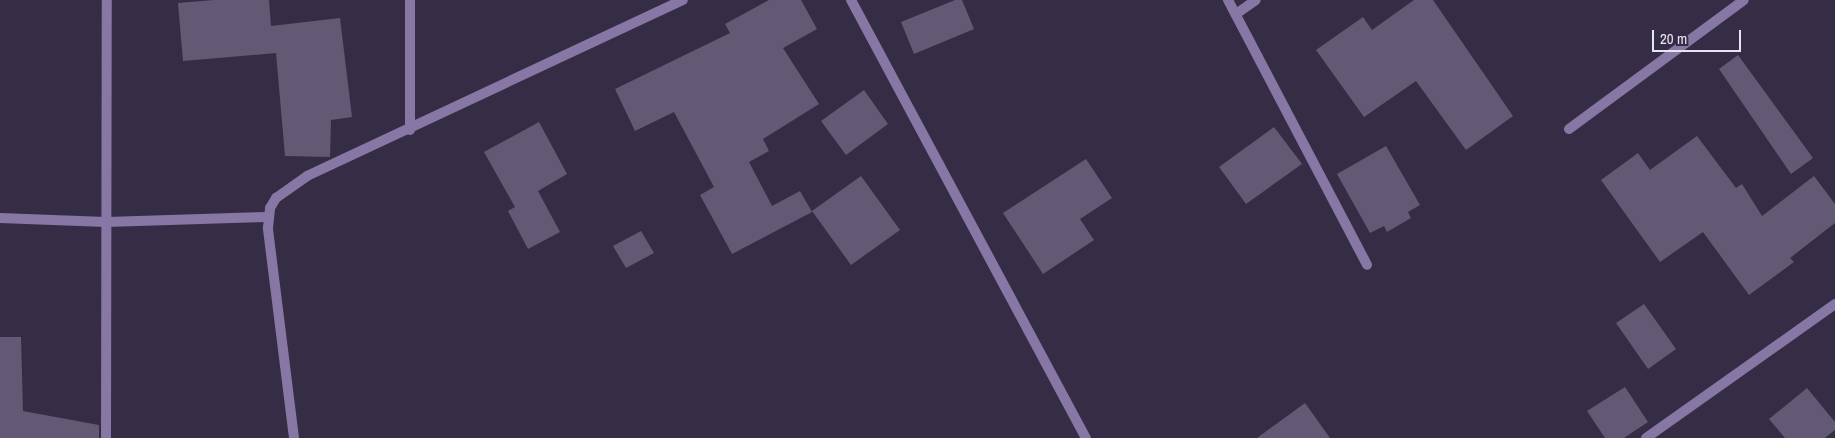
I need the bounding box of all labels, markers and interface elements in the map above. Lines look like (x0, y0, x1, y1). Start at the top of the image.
scale bar (1655, 20, 1744, 52)
text: 20 m (1660, 28, 1687, 49)

